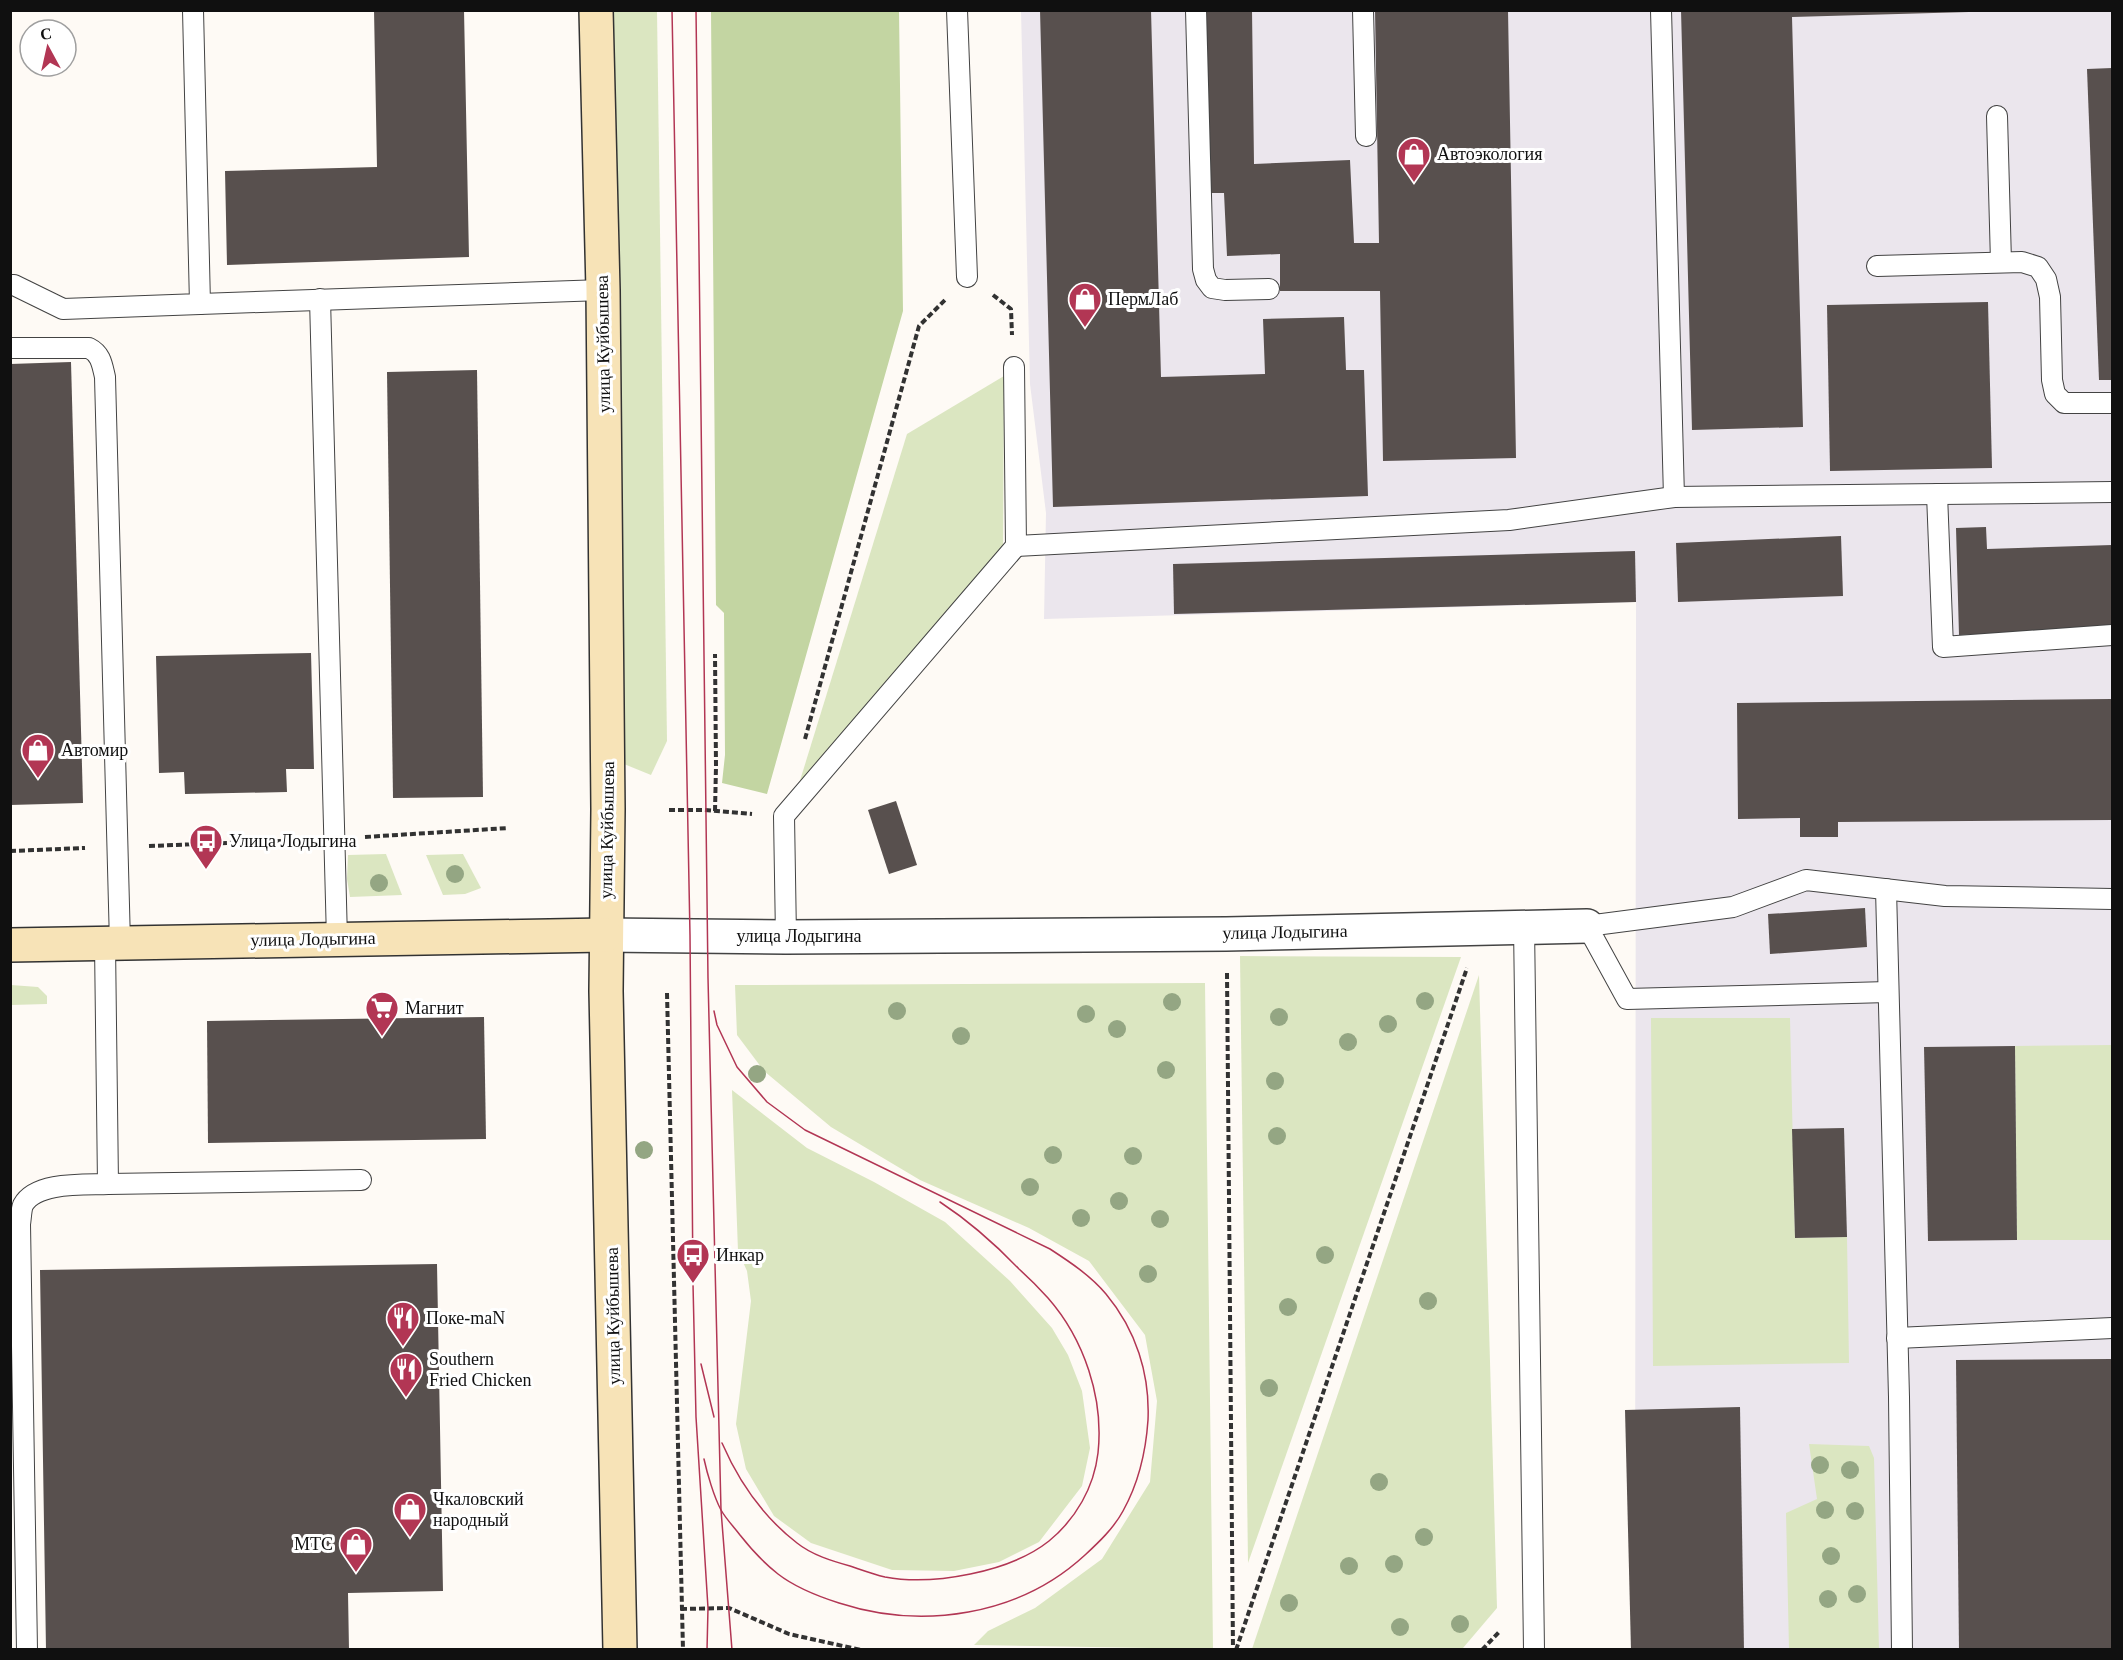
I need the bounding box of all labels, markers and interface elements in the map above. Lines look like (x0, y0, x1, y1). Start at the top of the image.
north arrow (18, 18, 78, 78)
text: С (39, 24, 53, 43)
shop icon: Автоэкология (1396, 136, 1432, 183)
place label: Автоэкология (1437, 144, 1543, 164)
street label: улица Куйбышева (592, 275, 614, 413)
shop icon: ПермЛаб (1067, 281, 1103, 328)
place label: ПермЛаб (1108, 289, 1178, 309)
shop icon: Автомир (20, 732, 56, 779)
place label: Автомир (61, 740, 128, 760)
street label: улица Куйбышева (596, 761, 618, 899)
bus stop icon: Улица Лодыгина (188, 823, 224, 870)
place label: Улица Лодыгина (229, 831, 357, 851)
street label: улица Лодыгина (1222, 921, 1348, 943)
street label: улица Лодыгина (736, 926, 862, 946)
street label: улица Лодыгина (250, 928, 376, 950)
supermarket icon: Магнит (364, 990, 400, 1037)
place label: Магнит (405, 998, 464, 1018)
bus stop icon: Инкар (675, 1237, 711, 1284)
place label: Инкар (716, 1245, 764, 1265)
street label: улица Куйбышева (602, 1247, 624, 1385)
restaurant icon: Поке-maN (385, 1300, 421, 1347)
place label: Поке-maN (426, 1308, 505, 1328)
place label: Southern Fried Chicken (429, 1349, 531, 1390)
restaurant icon: Southern Fried Chicken (388, 1351, 424, 1398)
place label: Чкаловский народный (433, 1489, 524, 1530)
shop icon: Чкаловский народный (392, 1491, 428, 1538)
shop icon: МТС (338, 1526, 374, 1573)
place label: МТС (294, 1534, 333, 1554)

